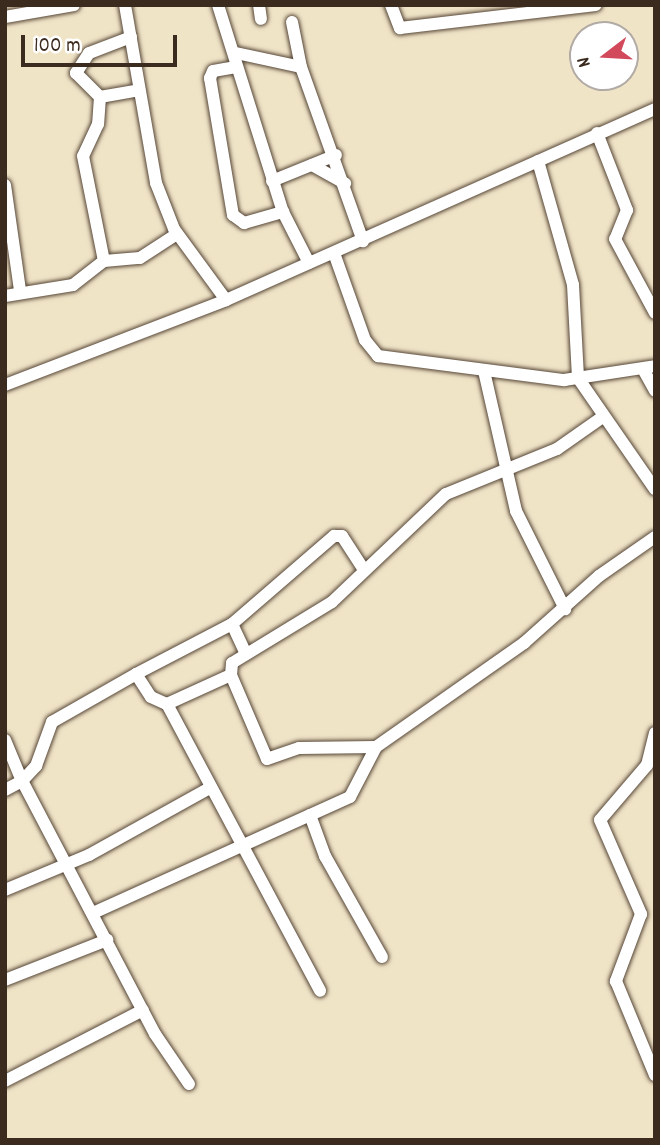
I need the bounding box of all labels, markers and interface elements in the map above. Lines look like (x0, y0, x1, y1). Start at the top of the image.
scale bar (24, 21, 180, 65)
north arrow (569, 21, 639, 91)
text: 100 m (34, 32, 81, 62)
text: N (571, 53, 600, 70)

